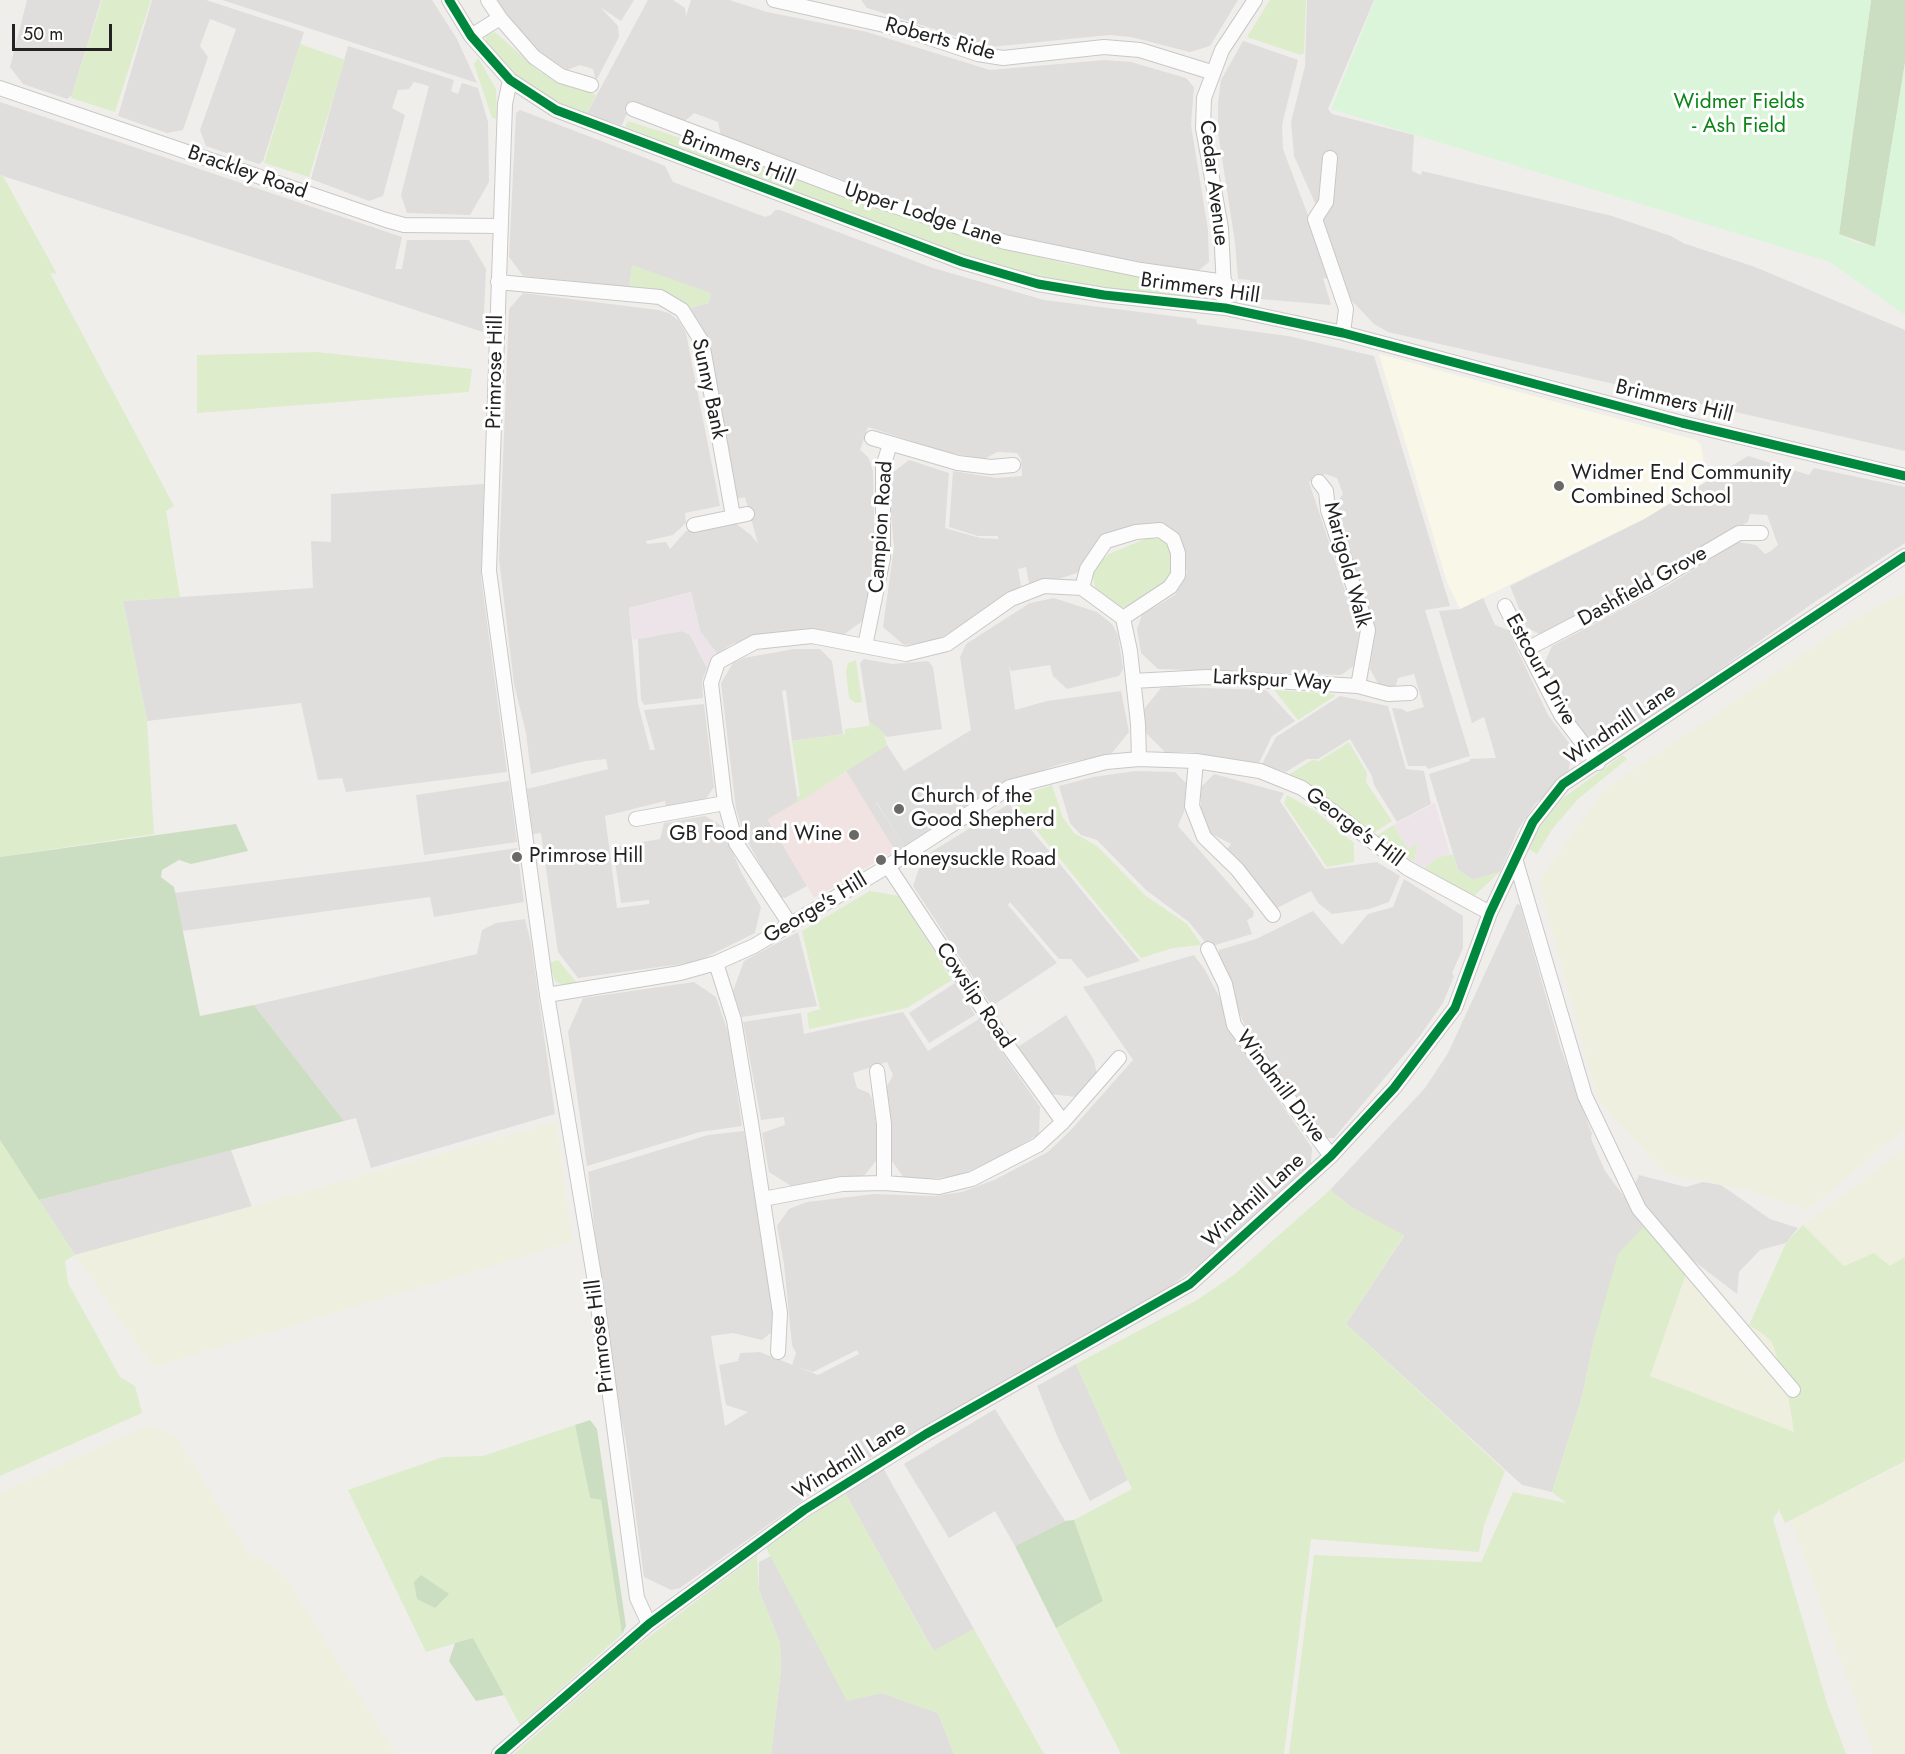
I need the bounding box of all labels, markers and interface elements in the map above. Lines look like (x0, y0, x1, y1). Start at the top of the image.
scale bar (15, 12, 116, 50)
street label: Roberts Ride (882, 13, 998, 67)
text: 50 m (23, 21, 63, 47)
park label: Widmer Fields - Ash Field (1674, 90, 1804, 140)
street label: Cedar Avenue (1193, 119, 1233, 247)
street label: Brimmers Hill (677, 126, 799, 192)
street label: Brackley Road (184, 141, 310, 205)
street label: Upper Lodge Lane (841, 178, 1005, 252)
street label: Brimmers Hill (1139, 268, 1261, 310)
street label: Primrose Hill (482, 315, 510, 429)
street label: Sunny Bank (685, 336, 731, 442)
street label: Brimmers Hill (1613, 375, 1735, 429)
street label: Campion Road (865, 460, 899, 594)
place label: Widmer End Community Combined School (1571, 461, 1791, 511)
marker: Widmer End Community Combined School (1552, 479, 1566, 493)
street label: Marigold Walk (1317, 499, 1375, 631)
street label: Dashfield Grove (1574, 541, 1712, 633)
street label: Estcourt Drive (1499, 610, 1581, 730)
street label: Larkspur Way (1212, 665, 1332, 697)
street label: Windmill Lane (1561, 679, 1681, 771)
street label: George's Hill (1300, 783, 1408, 873)
place label: Church of the Good Shepherd (911, 784, 1055, 834)
marker: Church of the Good Shepherd (892, 802, 906, 816)
place label: GB Food and Wine (669, 822, 842, 848)
marker: GB Food and Wine (847, 828, 861, 842)
place label: Primrose Hill (529, 844, 643, 870)
place label: Honeysuckle Road (893, 847, 1056, 873)
marker: Primrose Hill (510, 850, 524, 864)
marker: Honeysuckle Road (874, 853, 888, 867)
street label: George's Hill (760, 868, 872, 950)
street label: Cowslip Road (929, 938, 1019, 1054)
street label: Windmill Drive (1230, 1026, 1330, 1148)
street label: Windmill Lane (1198, 1149, 1310, 1253)
street label: Primrose Hill (582, 1278, 620, 1394)
street label: Windmill Lane (789, 1416, 911, 1506)

